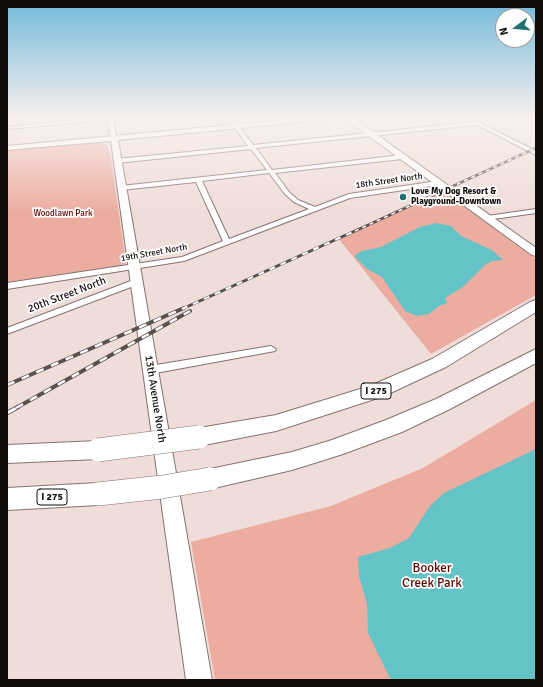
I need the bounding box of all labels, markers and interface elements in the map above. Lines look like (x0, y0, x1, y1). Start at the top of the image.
north arrow (495, 8, 535, 48)
text: N (497, 26, 511, 37)
street label: 18th Street North (355, 171, 423, 191)
place label: Love My Dog Resort & Playground-Downtown (411, 187, 501, 208)
marker: Love My Dog Resort & Playground-Downtown (398, 192, 408, 202)
park label: Woodlawn Park (33, 209, 93, 219)
street label: 19th Street North (120, 242, 188, 264)
street label: 20th Street North (26, 274, 108, 316)
street label: 13th Avenue North (142, 354, 168, 444)
road number: I 275 (361, 383, 391, 399)
road number: I 275 (37, 489, 67, 505)
park label: Booker Creek Park (402, 561, 462, 592)

